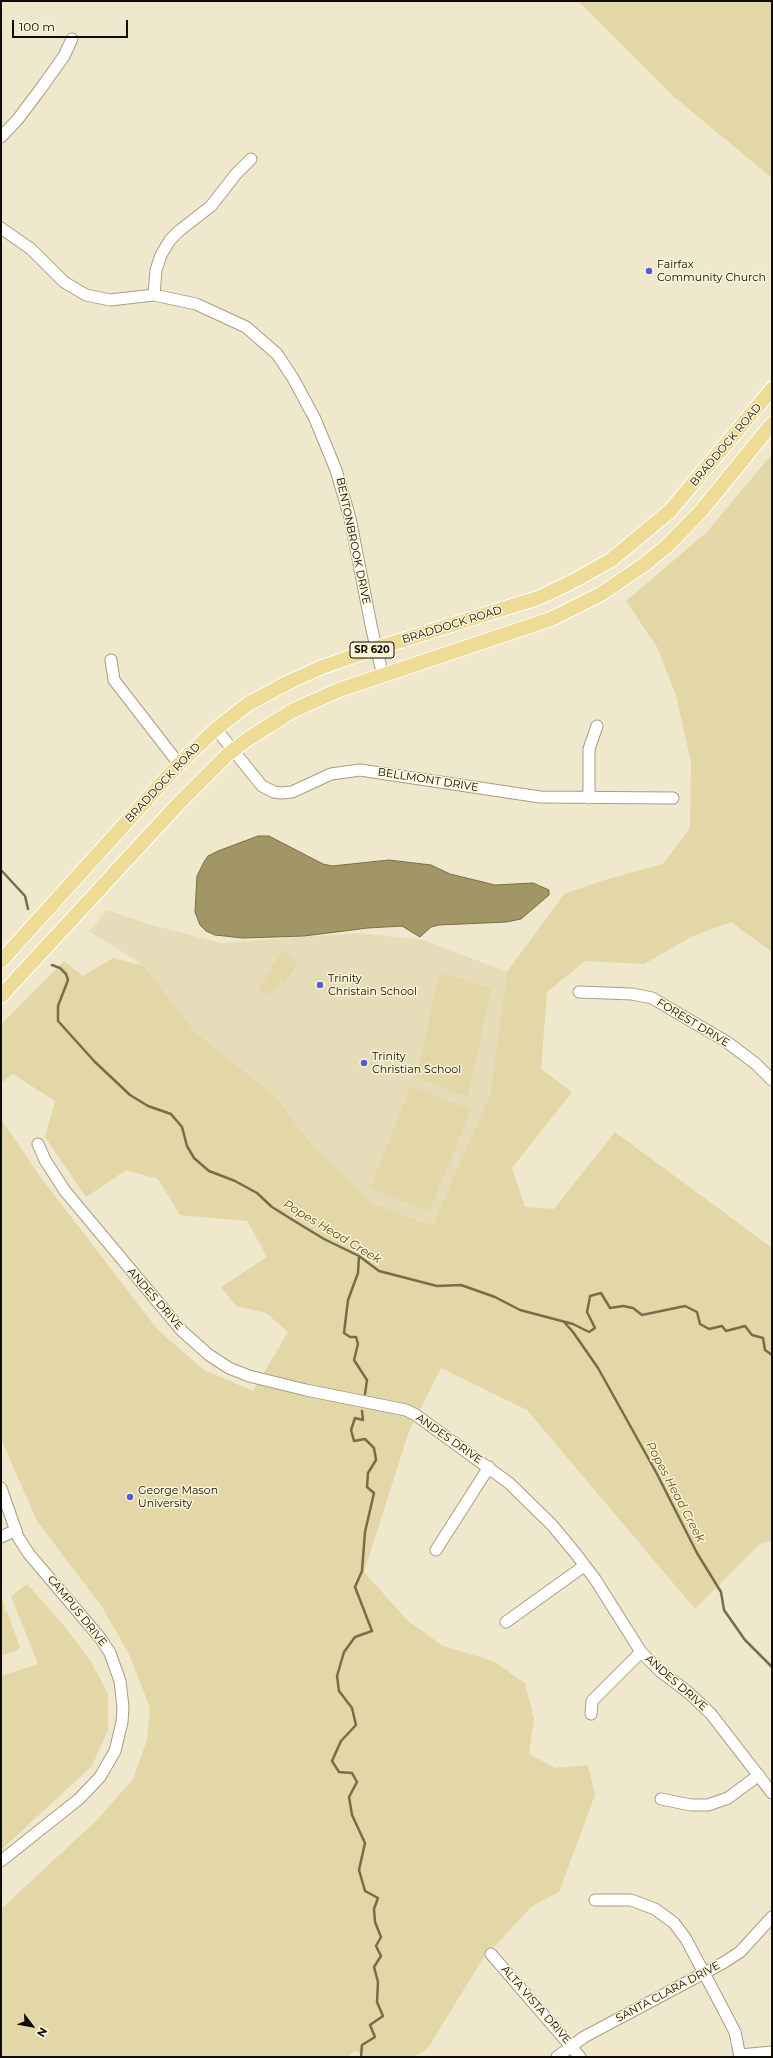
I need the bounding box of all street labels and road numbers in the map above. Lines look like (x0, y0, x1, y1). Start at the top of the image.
street label: BRADDOCK ROAD (687, 401, 765, 489)
street label: BENTONBROOK DRIVE (333, 476, 373, 606)
street label: BRADDOCK ROAD (400, 603, 504, 647)
road number: SR 620 (350, 642, 394, 658)
street label: BRADDOCK ROAD (123, 740, 203, 826)
street label: BELLMONT DRIVE (377, 766, 479, 794)
street label: FOREST DRIVE (654, 996, 732, 1050)
street label: ANDES DRIVE (124, 1265, 186, 1333)
street label: ANDES DRIVE (413, 1411, 485, 1467)
street label: CAMPUS DRIVE (44, 1573, 110, 1649)
street label: ANDES DRIVE (642, 1652, 710, 1714)
street label: SANTA CLARA DRIVE (614, 1959, 722, 2025)
street label: ALTA VISTA DRIVE (498, 1963, 574, 2047)

